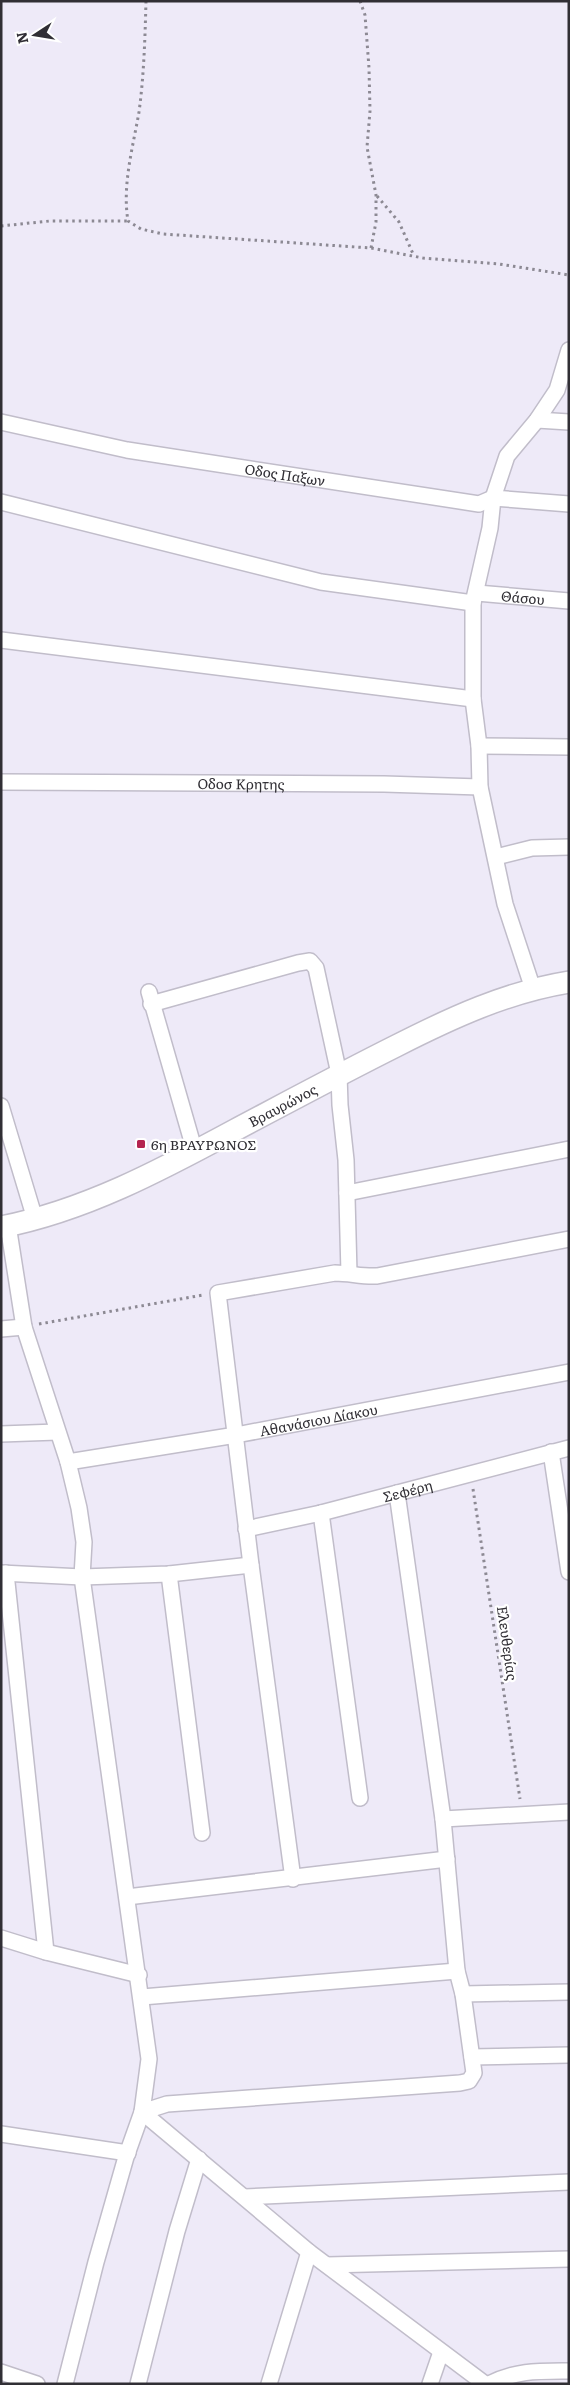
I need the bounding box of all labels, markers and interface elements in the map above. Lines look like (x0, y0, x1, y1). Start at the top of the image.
north arrow (10, 10, 60, 60)
text: N (10, 30, 32, 46)
street label: Οδος Παξων (243, 458, 327, 490)
street label: Θάσου (500, 585, 545, 609)
street label: Οδοσ Κρητης (197, 773, 285, 793)
street label: Βραυρώνος (245, 1079, 320, 1131)
place label: 6η ΒΡΑΥΡΩΝΟΣ (151, 1134, 257, 1154)
marker: 6η ΒΡΑΥΡΩΝΟΣ (135, 1138, 147, 1150)
street label: Αθανάσιου Δίακου (258, 1398, 379, 1440)
street label: Σεφέρη (380, 1474, 434, 1506)
street label: Ελευθερίας (493, 1604, 523, 1682)

